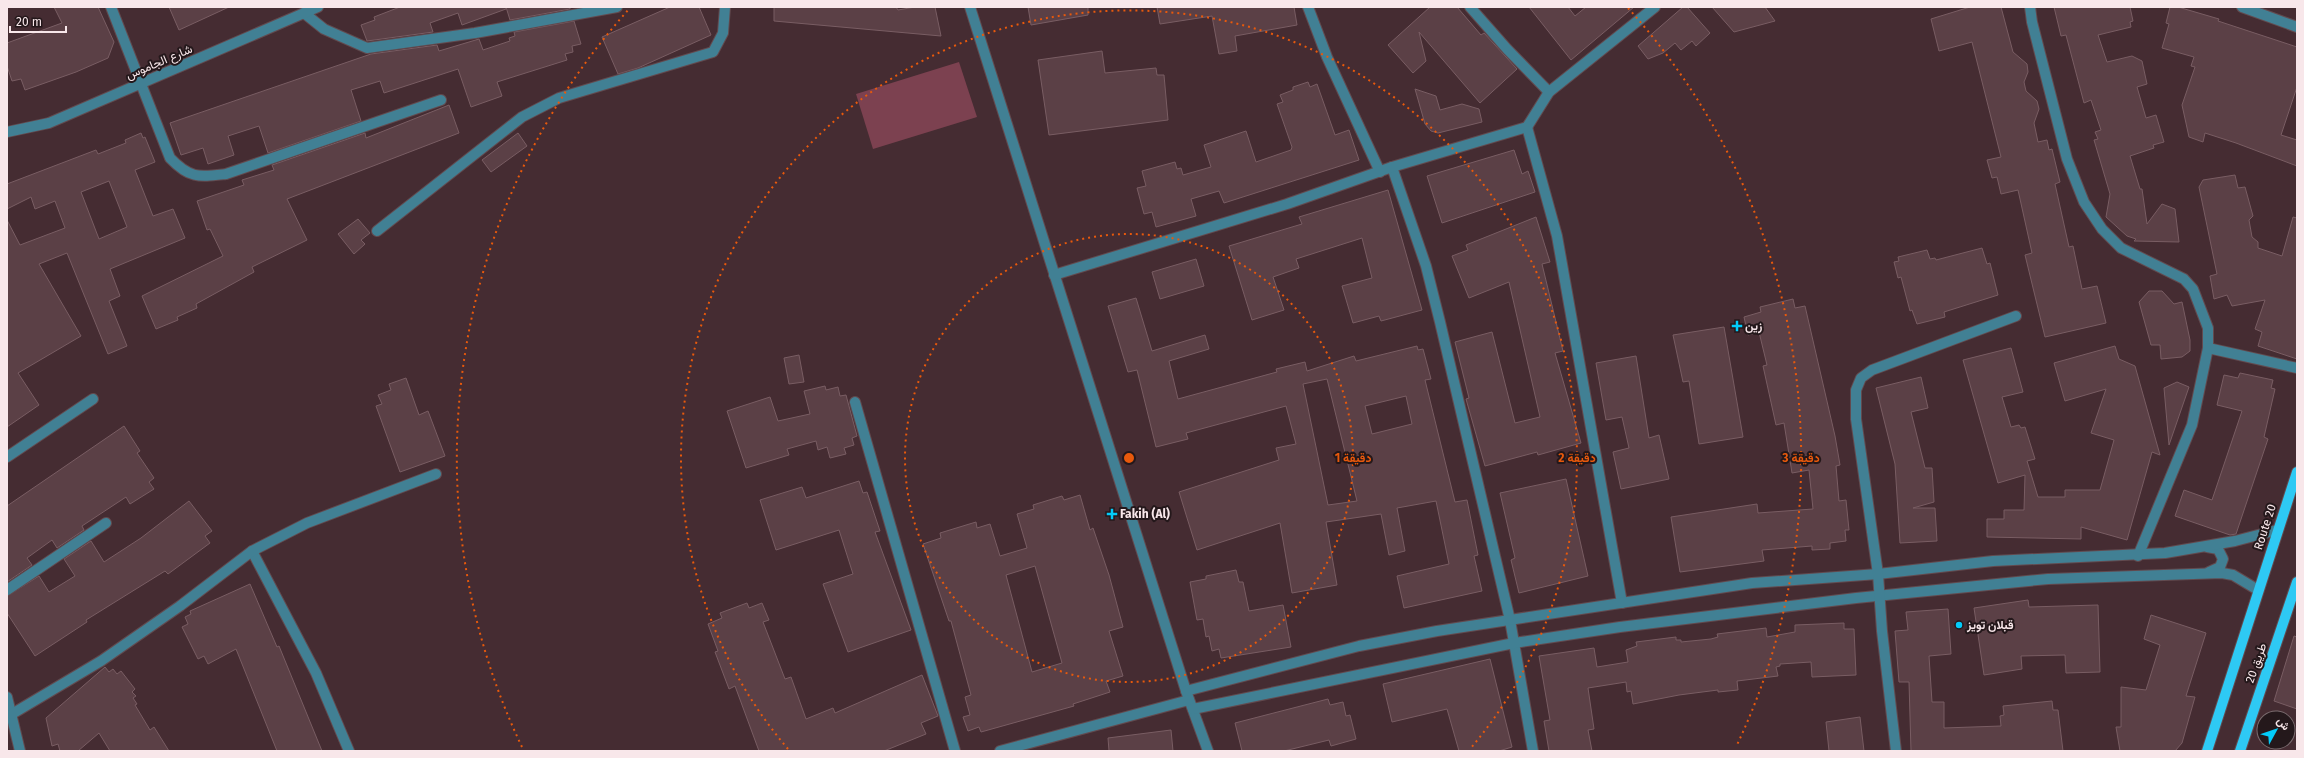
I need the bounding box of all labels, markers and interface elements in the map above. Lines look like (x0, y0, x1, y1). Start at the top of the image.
scale bar (10, 8, 66, 34)
text: 20 m (16, 15, 42, 29)
street label: شارع الجاموس (124, 42, 195, 84)
place label: زين (1745, 319, 1762, 334)
marker: زين (1732, 321, 1742, 331)
centre of rings (1122, 451, 1136, 465)
text: 1 دقيقة (1335, 451, 1371, 465)
text: 2 دقيقة (1558, 451, 1596, 465)
text: 3 دقيقة (1781, 451, 1820, 465)
street label: Route 20 (2251, 502, 2279, 552)
place label: Fakih (Al) (1120, 507, 1170, 521)
marker: Fakih (Al) (1107, 509, 1117, 519)
place label: قبلان تويز (1966, 618, 2014, 633)
marker: قبلان تويز (1954, 620, 1964, 630)
street label: طريق 20 (2243, 641, 2270, 685)
north arrow (2256, 710, 2296, 750)
text: ش (2274, 715, 2293, 733)

